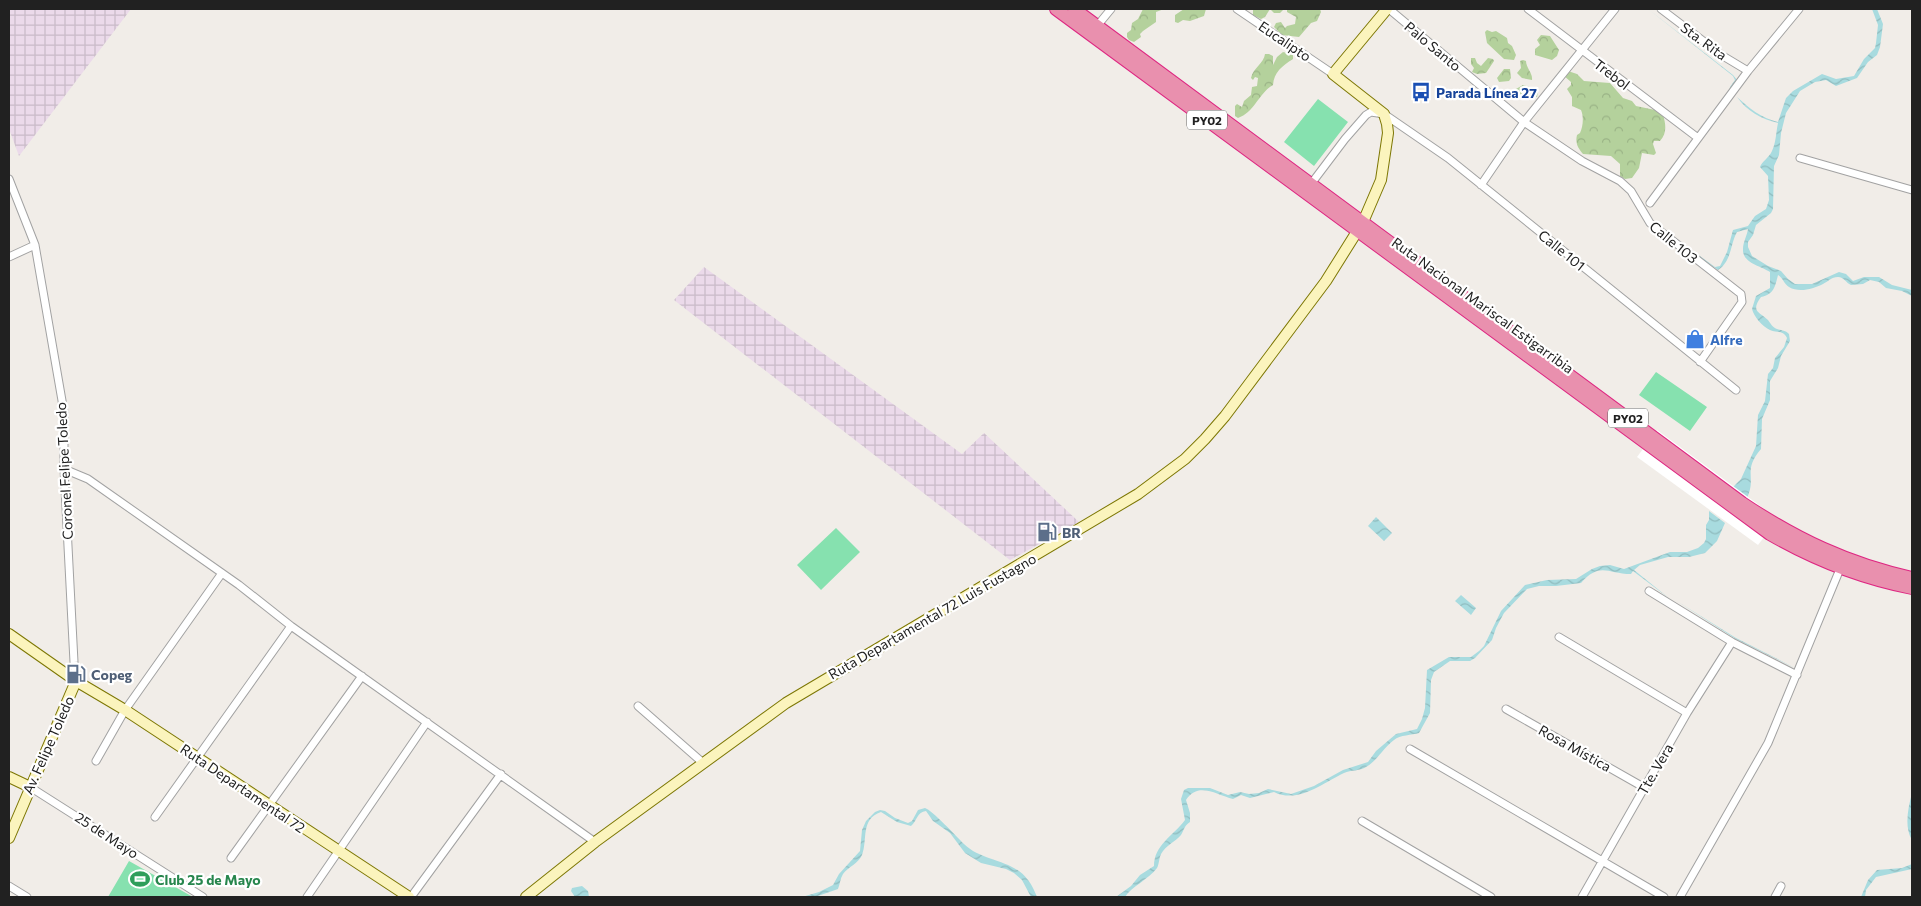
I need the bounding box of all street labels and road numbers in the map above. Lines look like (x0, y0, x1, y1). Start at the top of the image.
street label: Eucalipto (1255, 17, 1315, 65)
street label: Palo Santo (1401, 18, 1465, 74)
street label: Sta. Rita (1677, 18, 1731, 64)
street label: Trebol (1591, 55, 1633, 93)
road number: PY02 (1187, 110, 1227, 130)
street label: Calle 103 (1646, 217, 1702, 267)
street label: Calle 101 (1535, 226, 1589, 274)
street label: Ruta Nacional Mariscal Estigarribia (1389, 233, 1577, 377)
street label: Coronel Felipe Toledo (52, 402, 76, 540)
road number: PY02 (1608, 408, 1648, 428)
street label: Ruta Departamental 72 Luis Fustagno (825, 549, 1039, 683)
street label: Av. Felipe Toledo (19, 693, 77, 797)
street label: Rosa Mística (1536, 721, 1614, 775)
street label: Ruta Departamental 72 (177, 740, 309, 836)
street label: Tte. Vera (1634, 740, 1676, 798)
street label: 25 de Mayo (72, 808, 142, 862)

